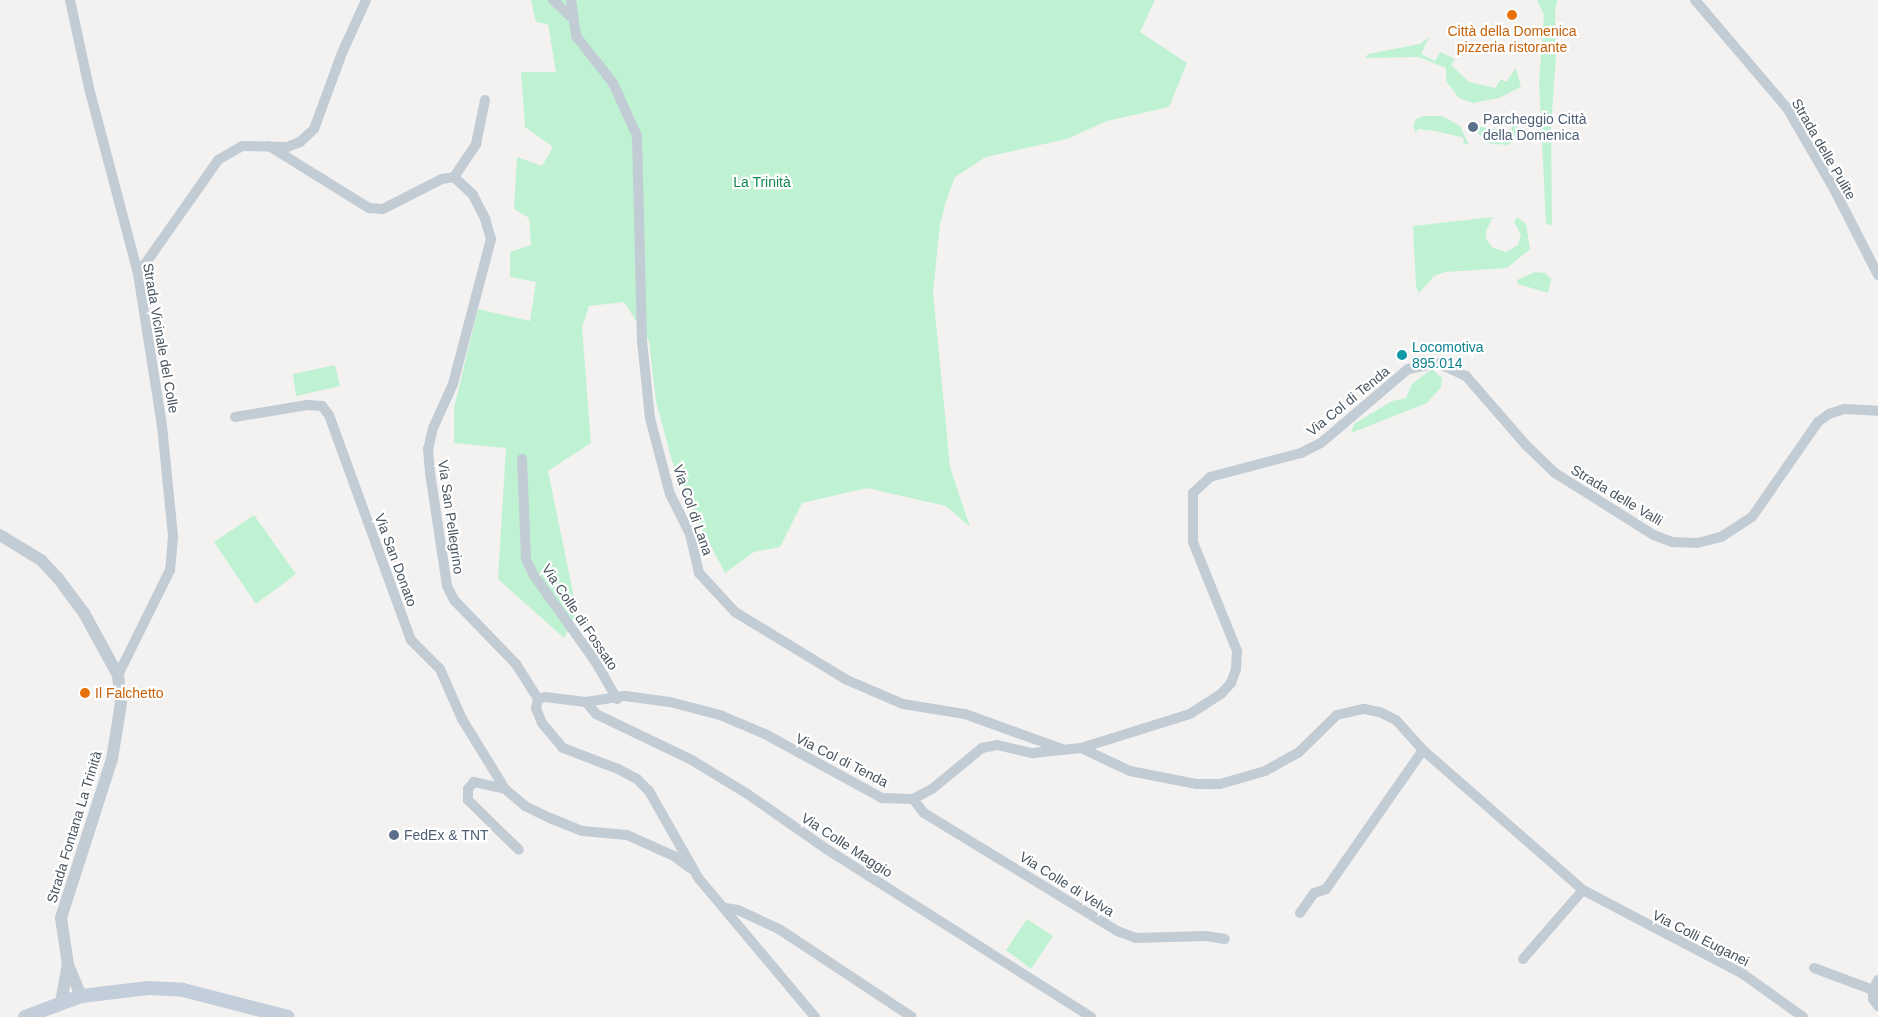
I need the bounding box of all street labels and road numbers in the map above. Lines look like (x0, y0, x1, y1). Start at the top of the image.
street label: Strada delle Pulite (1788, 96, 1860, 202)
street label: Strada Vicinale del Colle (140, 262, 182, 414)
street label: Via Col di Tenda (1303, 362, 1393, 440)
street label: Via San Pellegrino (435, 459, 467, 575)
street label: Strada delle Valli (1568, 461, 1666, 529)
street label: Via Col di Lana (670, 462, 716, 558)
street label: Via San Donato (371, 511, 421, 609)
street label: Via Colle di Fossato (538, 561, 622, 673)
street label: Via Col di Tenda (793, 729, 891, 791)
street label: Strada Fontana La Trinità (43, 749, 105, 905)
street label: Via Colle Maggio (798, 809, 896, 881)
street label: Via Colle di Velva (1016, 848, 1118, 920)
street label: Via Colli Euganei (1650, 906, 1752, 970)

